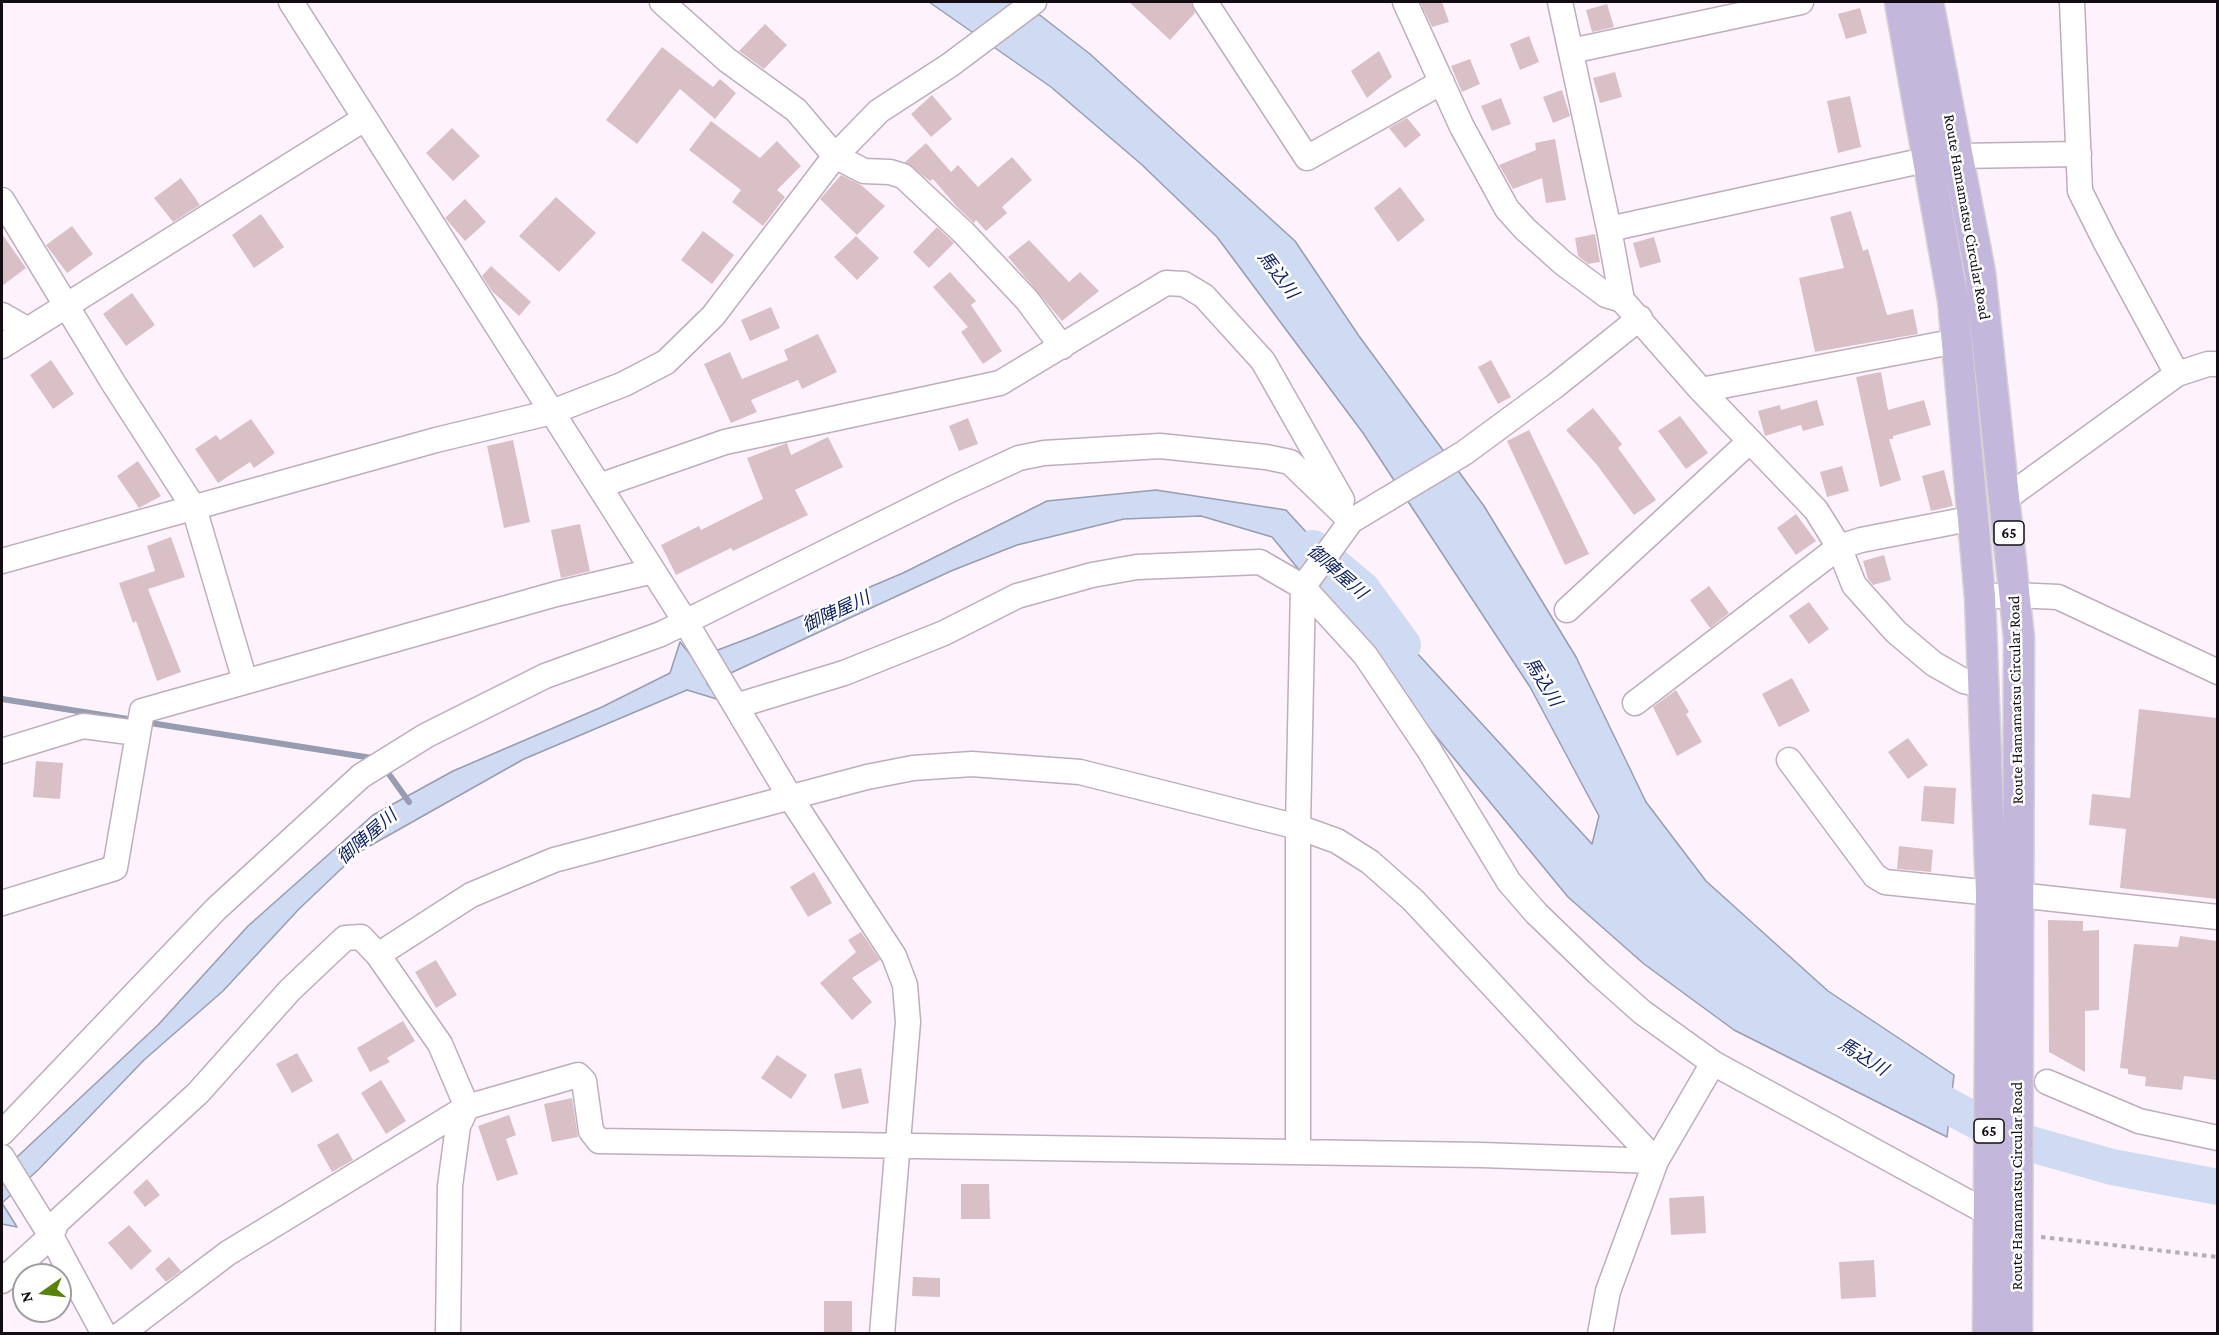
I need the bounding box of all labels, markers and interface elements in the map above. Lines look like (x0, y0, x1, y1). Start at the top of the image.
street label: Route Hamamatsu Circular Road (1939, 113, 1995, 321)
water label: 馬込川 (1253, 247, 1303, 303)
road number: 65 (1994, 521, 2024, 545)
water label: 御陣屋川 (1303, 540, 1371, 604)
water label: 御陣屋川 (799, 587, 873, 637)
street label: Route Hamamatsu Circular Road (2005, 596, 2027, 804)
water label: 馬込川 (1520, 653, 1566, 711)
water label: 御陣屋川 (333, 805, 401, 869)
water label: 馬込川 (1834, 1034, 1892, 1080)
street label: Route Hamamatsu Circular Road (2007, 1082, 2027, 1290)
road number: 65 (1974, 1119, 2004, 1143)
north arrow (12, 1263, 72, 1323)
text: N (16, 1290, 36, 1304)

